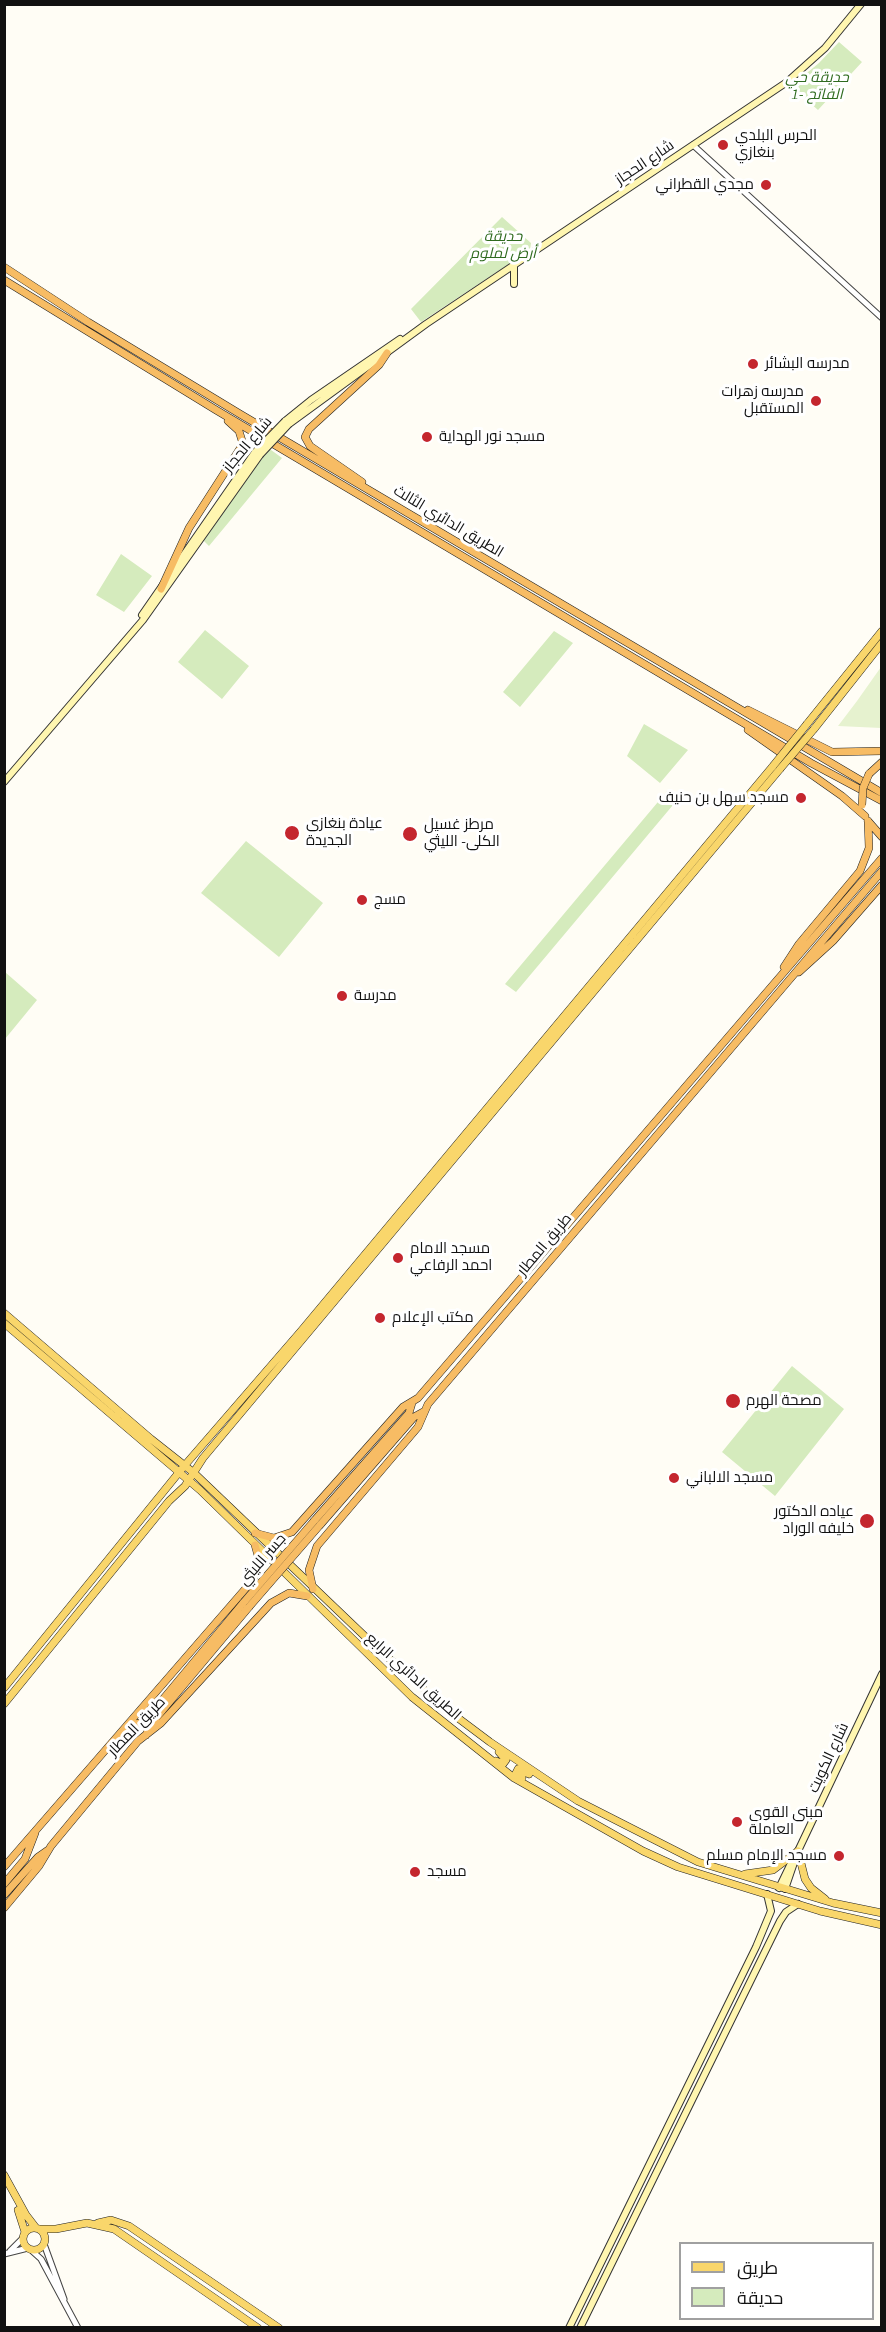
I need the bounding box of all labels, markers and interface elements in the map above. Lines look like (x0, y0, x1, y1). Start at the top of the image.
park label: حديقة حي الفاتح -1 (785, 69, 849, 104)
place label: الحرس البلدي بنغازي (735, 127, 817, 162)
street label: شارع الحجاز (612, 137, 678, 189)
marker: الحرس البلدي بنغازي (716, 138, 730, 152)
place label: مجدي القطراني (656, 176, 754, 194)
marker: مجدي القطراني (759, 178, 773, 192)
park label: حديقة أرض لملوم (470, 228, 536, 263)
place label: مدرسه البشائر (765, 355, 850, 373)
marker: مدرسه البشائر (746, 357, 760, 371)
place label: مدرسه زهرات المستقبل (722, 383, 804, 418)
marker: مدرسه زهرات المستقبل (809, 394, 823, 408)
street label: شارع الحجاز (220, 413, 276, 477)
place label: مسجد نور الهداية (439, 428, 545, 446)
marker: مسجد نور الهداية (420, 430, 434, 444)
street label: الطريق الدائري الثالث (390, 482, 506, 562)
place label: مسجد سهل بن حنيف (659, 789, 789, 807)
marker: مسجد سهل بن حنيف (794, 791, 808, 805)
place label: عيادة بنغازي الجديدة (306, 815, 383, 850)
place label: مرطز غسيل الكلى- الليثي (424, 816, 500, 851)
marker: عيادة بنغازي الجديدة (283, 824, 301, 842)
marker: مرطز غسيل الكلى- الليثي (401, 825, 419, 843)
place label: مسج (374, 891, 406, 909)
marker: مسج (355, 893, 369, 907)
place label: مدرسة (354, 987, 397, 1005)
marker: مدرسة (335, 989, 349, 1003)
street label: طريق المطار (514, 1210, 576, 1280)
place label: مسجد الامام احمد الرفاعي (410, 1240, 492, 1275)
marker: مسجد الامام احمد الرفاعي (391, 1251, 405, 1265)
place label: مكتب الإعلام (392, 1309, 474, 1327)
marker: مكتب الإعلام (373, 1311, 387, 1325)
marker: مصحة الهرم (724, 1392, 742, 1410)
place label: مصحة الهرم (746, 1392, 822, 1410)
place label: مسجد الالباني (686, 1469, 773, 1487)
marker: مسجد الالباني (667, 1471, 681, 1485)
place label: عياده الدكتور خليفه الوراد (774, 1503, 854, 1538)
marker: عياده الدكتور خليفه الوراد (858, 1512, 876, 1530)
street label: جسر الليثي (236, 1530, 290, 1590)
street label: الطريق الدائري الرابع (362, 1630, 464, 1724)
street label: طريق المطار (104, 1694, 170, 1760)
street label: شارع الكويت (805, 1720, 853, 1796)
place label: مبنى القوى العاملة (749, 1804, 823, 1839)
marker: مبنى القوى العاملة (730, 1815, 744, 1829)
place label: مسجد الإمام مسلم (706, 1847, 827, 1865)
marker: مسجد الإمام مسلم (832, 1849, 846, 1863)
place label: مسجد (427, 1863, 467, 1881)
marker: مسجد (408, 1865, 422, 1879)
legend (679, 2242, 874, 2320)
text: طريق (737, 2255, 778, 2280)
text: حديقة (737, 2285, 783, 2310)

